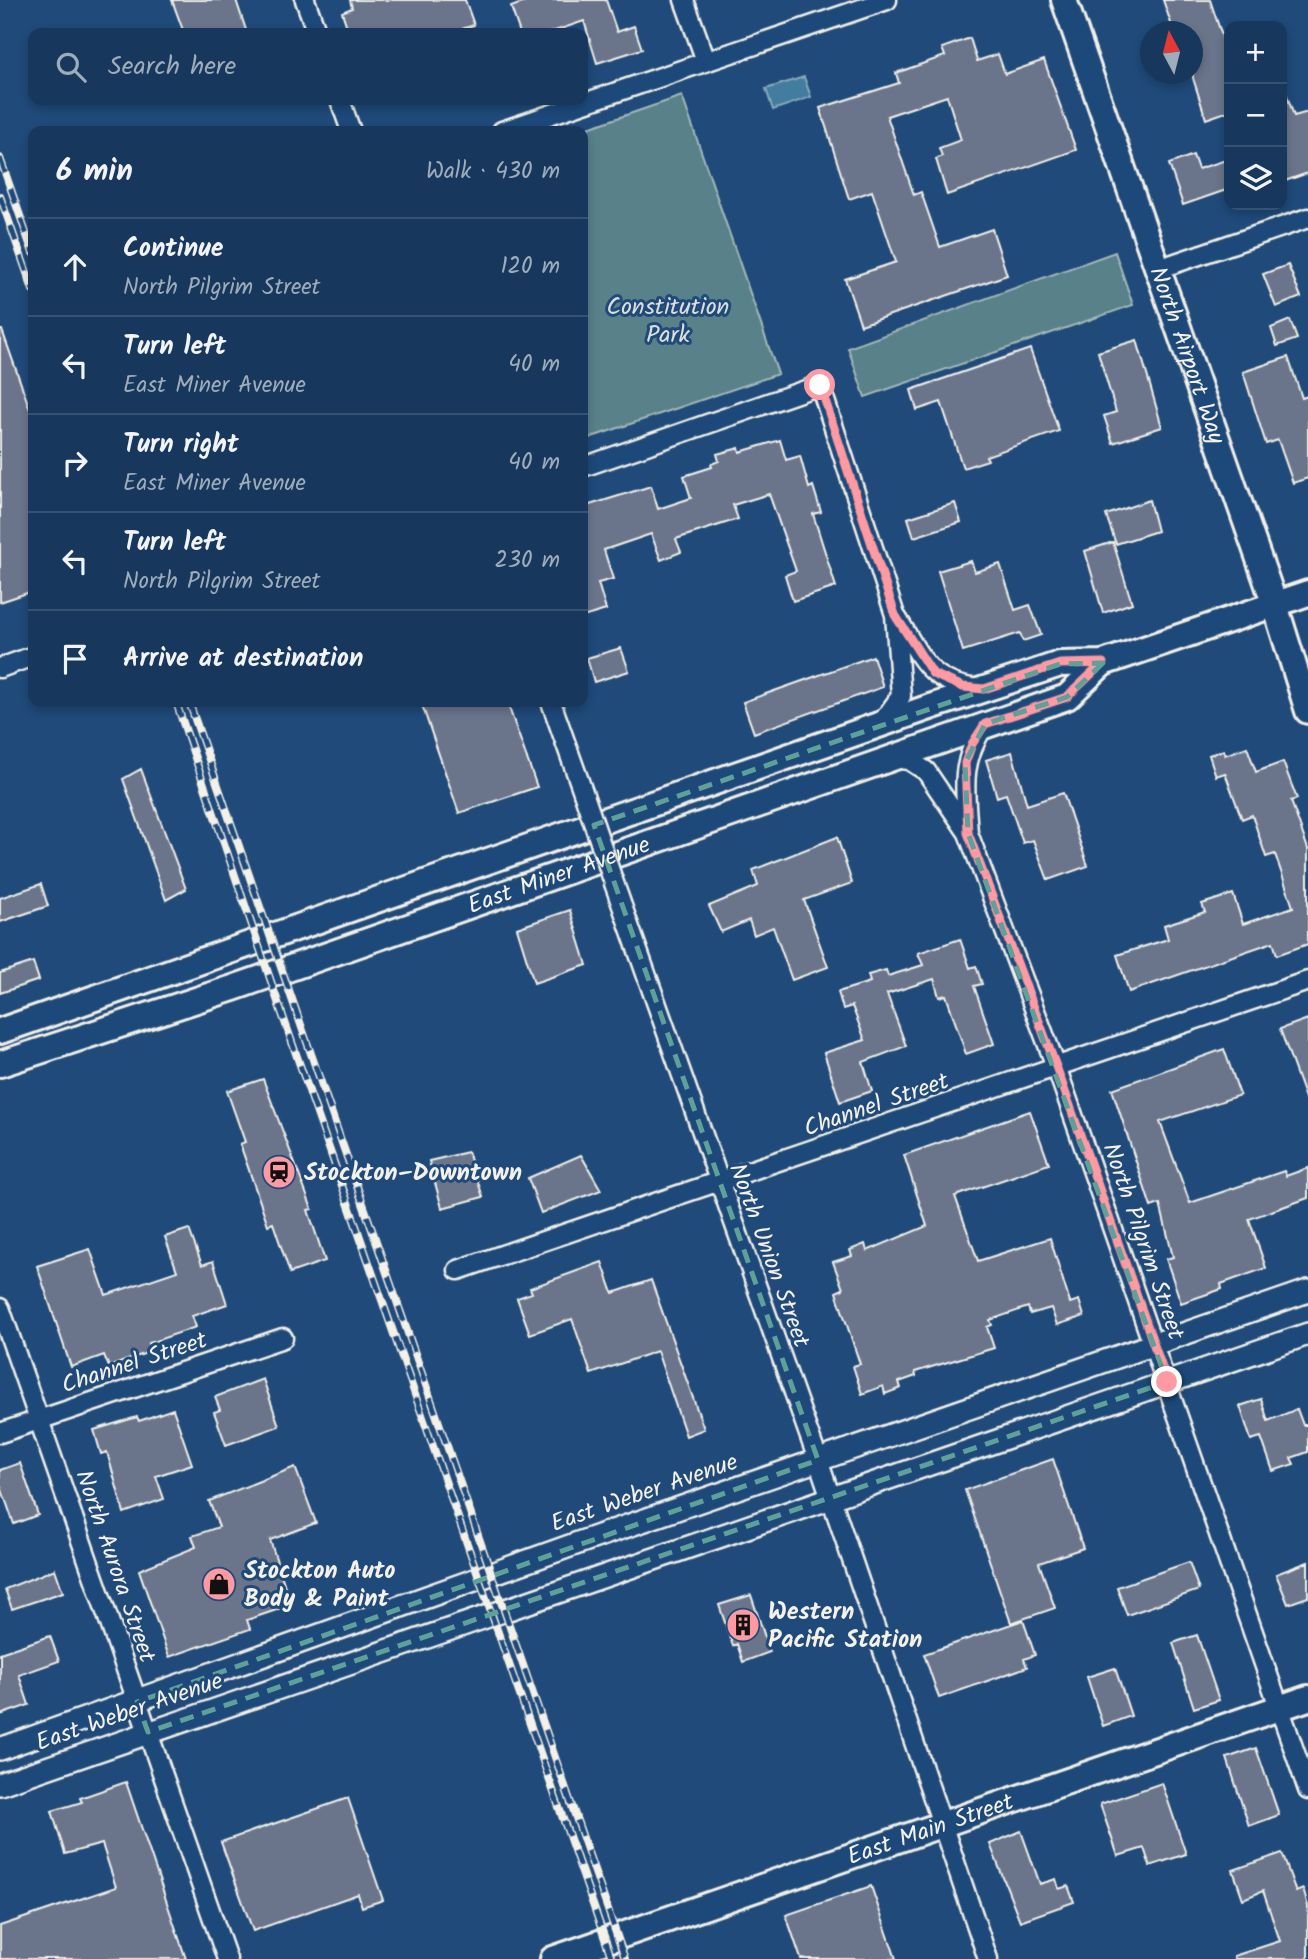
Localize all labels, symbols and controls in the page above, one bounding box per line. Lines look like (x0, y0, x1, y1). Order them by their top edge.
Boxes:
north arrow (1140, 21, 1203, 84)
map controls (1224, 21, 1287, 210)
button: + (1224, 21, 1287, 84)
search box (28, 28, 588, 105)
text: Search here (108, 46, 236, 88)
icon: search (52, 48, 90, 86)
button: − (1224, 84, 1287, 147)
button: layers (1224, 147, 1287, 210)
text: 6 min (56, 148, 133, 196)
text: Walk · 430 m (426, 154, 560, 190)
text: Continue (123, 228, 224, 270)
icon: ahead (56, 248, 94, 286)
text: 120 m (500, 249, 560, 285)
street label: North Airport Way (1137, 261, 1236, 450)
text: North Pilgrim Street (123, 270, 321, 306)
park label: Constitution Park (607, 288, 729, 355)
text: Turn left (123, 326, 226, 368)
icon: left (56, 346, 94, 384)
text: 40 m (508, 347, 560, 383)
text: East Miner Avenue (123, 368, 306, 404)
route start (804, 369, 835, 400)
text: Turn right (123, 424, 239, 466)
icon: right (56, 444, 94, 482)
text: 40 m (508, 445, 560, 481)
text: East Miner Avenue (123, 466, 306, 502)
text: Turn left (123, 522, 226, 564)
icon: left (56, 542, 94, 580)
text: 230 m (494, 543, 560, 579)
text: North Pilgrim Street (123, 564, 321, 600)
text: Arrive at destination (123, 638, 363, 680)
icon: arrive (56, 640, 94, 678)
street label: East Miner Avenue (463, 826, 656, 926)
street label: Channel Street (799, 1062, 955, 1148)
street label: North Pilgrim Street (1091, 1138, 1195, 1346)
station icon: Stockton–Downtown (260, 1153, 298, 1191)
place label: Stockton–Downtown (304, 1154, 522, 1193)
street label: North Union Street (717, 1158, 820, 1354)
street label: Channel Street (57, 1321, 213, 1405)
route end (1151, 1366, 1182, 1397)
street label: East Weber Avenue (546, 1443, 744, 1544)
street label: North Aurora Street (63, 1465, 166, 1669)
place label: Stockton Auto Body & Paint (244, 1552, 395, 1619)
shop icon: Stockton Auto Body & Paint (200, 1565, 238, 1603)
place label: Western Pacific Station (768, 1593, 922, 1660)
building icon: Western Pacific Station (724, 1606, 762, 1644)
street label: East Weber Avenue (31, 1662, 229, 1763)
street label: East Main Street (842, 1783, 1020, 1877)

